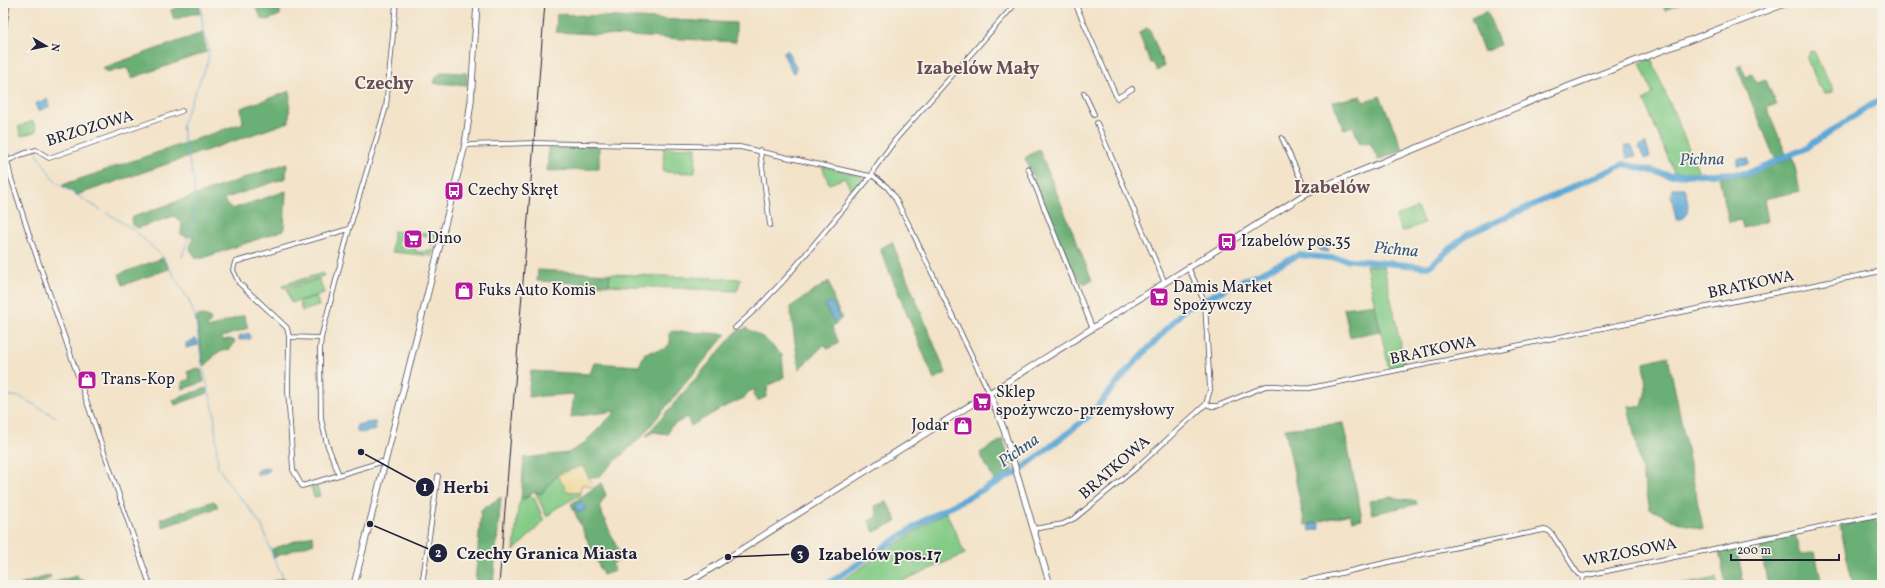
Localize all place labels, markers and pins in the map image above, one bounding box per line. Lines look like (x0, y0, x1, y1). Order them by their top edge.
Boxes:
bus stop icon: Czechy Skręt (443, 180, 465, 202)
place label: Czechy Skręt (468, 180, 559, 202)
supermarket icon: Dino (402, 228, 424, 250)
place label: Dino (427, 228, 462, 250)
bus stop icon: Izabelów pos.35 (1216, 231, 1238, 253)
place label: Izabelów pos.35 (1241, 231, 1351, 253)
place label: Damis Market Spożywczy (1173, 277, 1273, 317)
shop icon: Fuks Auto Komis (453, 280, 475, 302)
place label: Fuks Auto Komis (478, 280, 596, 302)
supermarket icon: Damis Market Spożywczy (1148, 286, 1170, 308)
shop icon: Trans-Kop (76, 369, 98, 391)
place label: Trans-Kop (101, 369, 175, 391)
place label: Sklep spożywczo-przemysłowy (996, 382, 1175, 422)
supermarket icon: Sklep spożywczo-przemysłowy (971, 391, 993, 413)
place label: Jodar (912, 415, 949, 437)
shop icon: Jodar (952, 415, 974, 437)
callout: Herbi (415, 473, 497, 502)
callout: Czechy Granica Miasta (428, 538, 646, 567)
callout: Izabelów pos.17 (790, 540, 950, 569)

